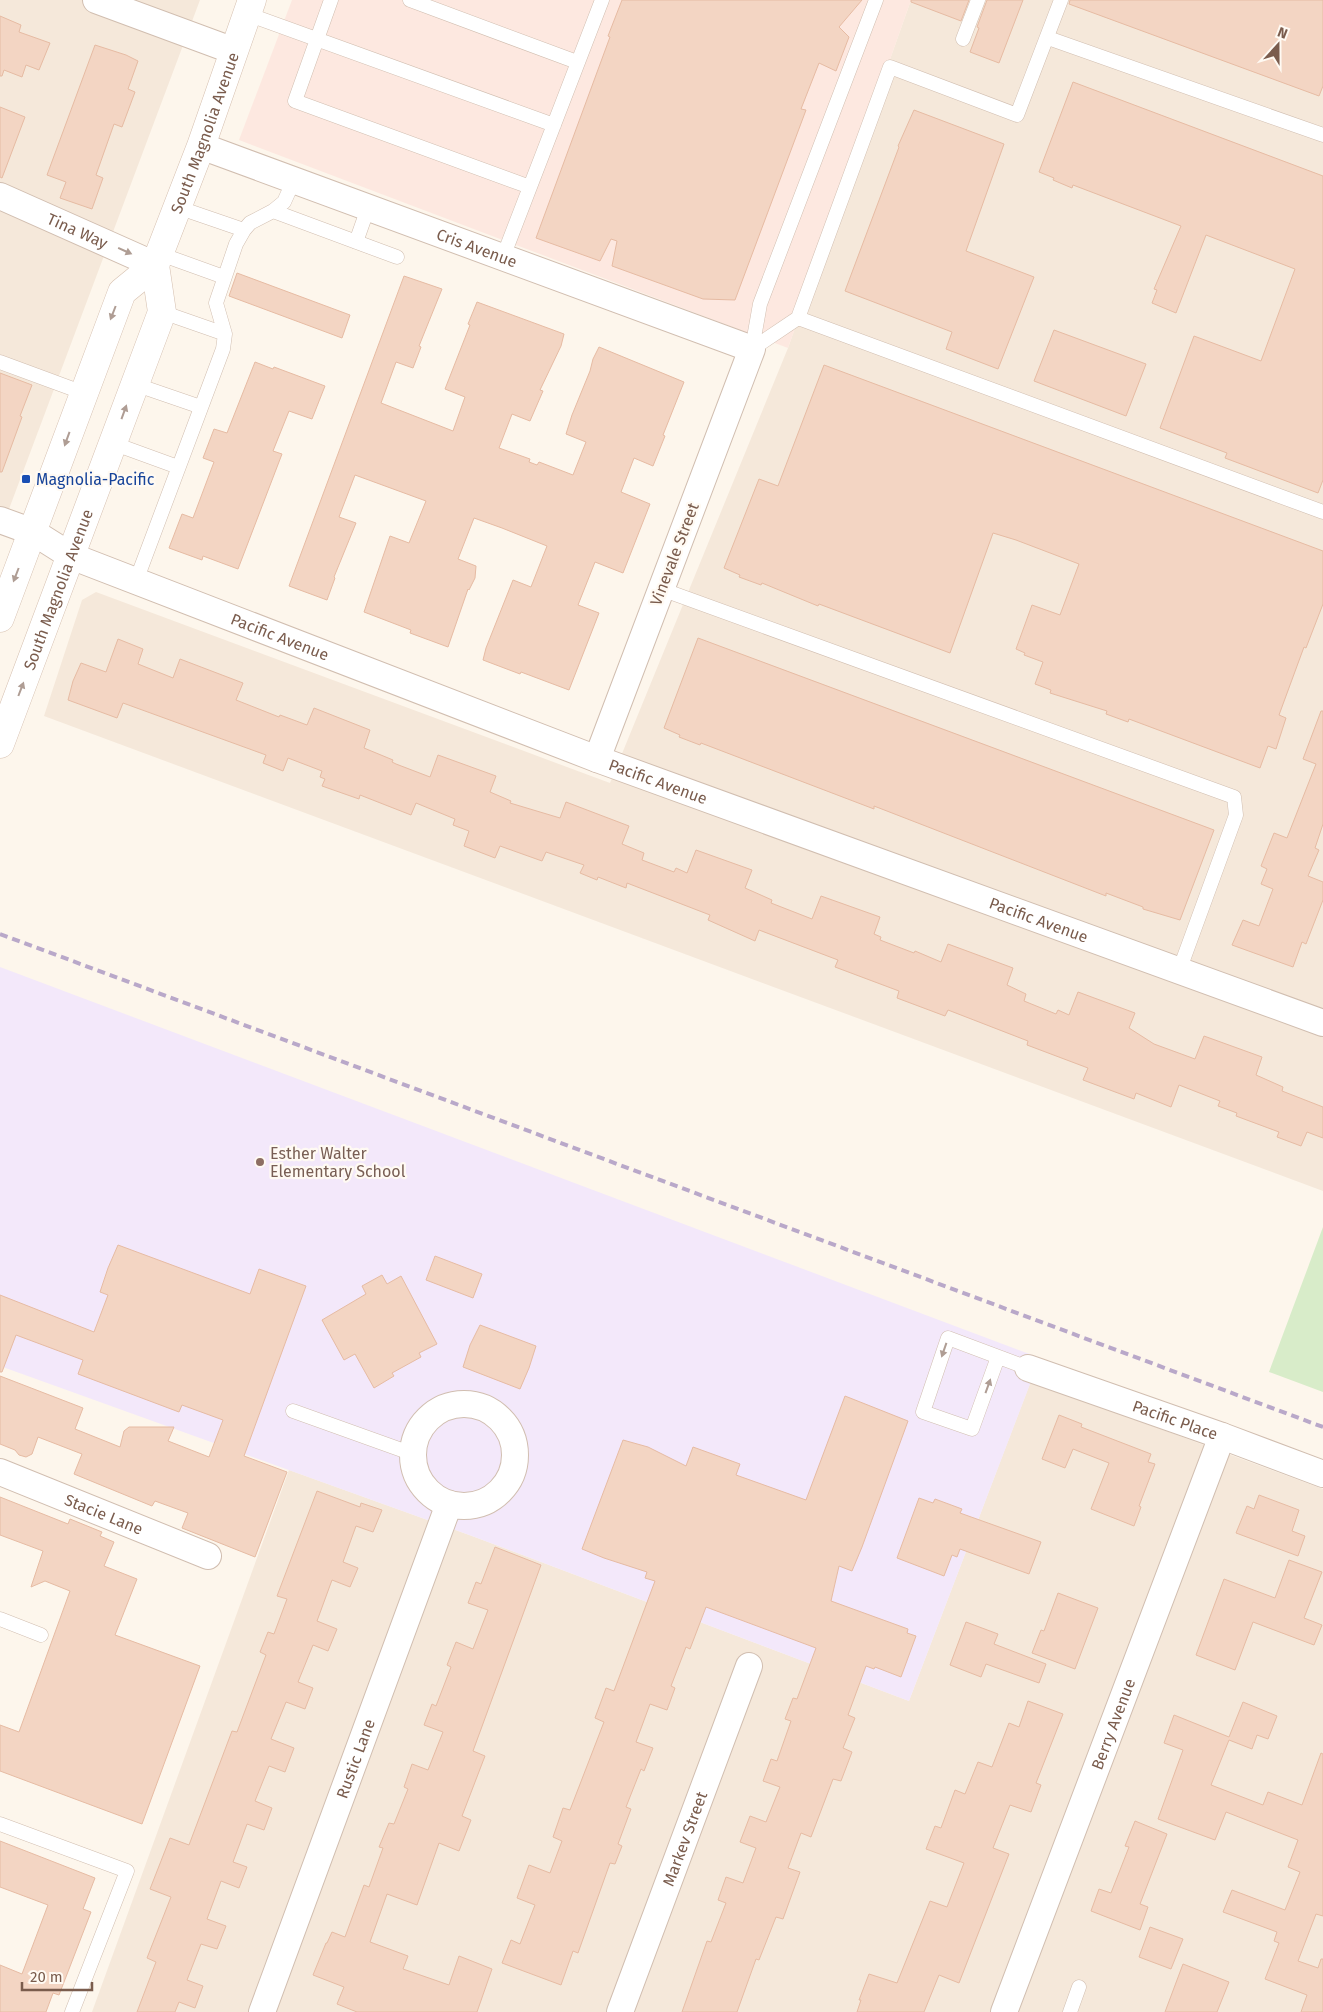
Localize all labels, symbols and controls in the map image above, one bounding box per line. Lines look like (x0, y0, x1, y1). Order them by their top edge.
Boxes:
north arrow (1253, 20, 1303, 70)
text: N (1275, 24, 1290, 43)
street label: South Magnolia Avenue (167, 50, 243, 216)
street label: Tina Way (44, 209, 111, 253)
street label: Cris Avenue (434, 225, 520, 272)
one-way arrow (118, 248, 132, 256)
one-way arrow (109, 306, 117, 321)
one-way arrow (120, 404, 128, 419)
one-way arrow (63, 432, 71, 447)
place label: Magnolia-Pacific (36, 470, 155, 489)
marker: Magnolia-Pacific (20, 473, 32, 485)
street label: Vinevale Street (646, 500, 703, 608)
street label: South Magnolia Avenue (20, 507, 97, 673)
one-way arrow (12, 568, 20, 583)
street label: Pacific Avenue (228, 610, 331, 665)
one-way arrow (17, 681, 25, 696)
street label: Pacific Avenue (606, 755, 710, 808)
street label: Pacific Avenue (987, 894, 1091, 947)
place label: Esther Walter Elementary School (270, 1144, 406, 1181)
marker: Esther Walter Elementary School (254, 1156, 266, 1168)
one-way arrow (939, 1343, 947, 1358)
one-way arrow (984, 1378, 992, 1393)
street label: Pacific Place (1130, 1396, 1220, 1444)
street label: Stacie Lane (62, 1490, 146, 1539)
street label: Berry Avenue (1088, 1676, 1139, 1772)
street label: Rustic Lane (332, 1716, 379, 1801)
street label: Markev Street (659, 1789, 711, 1889)
scale bar (22, 1960, 92, 1992)
text: 20 m (30, 1968, 63, 1986)

